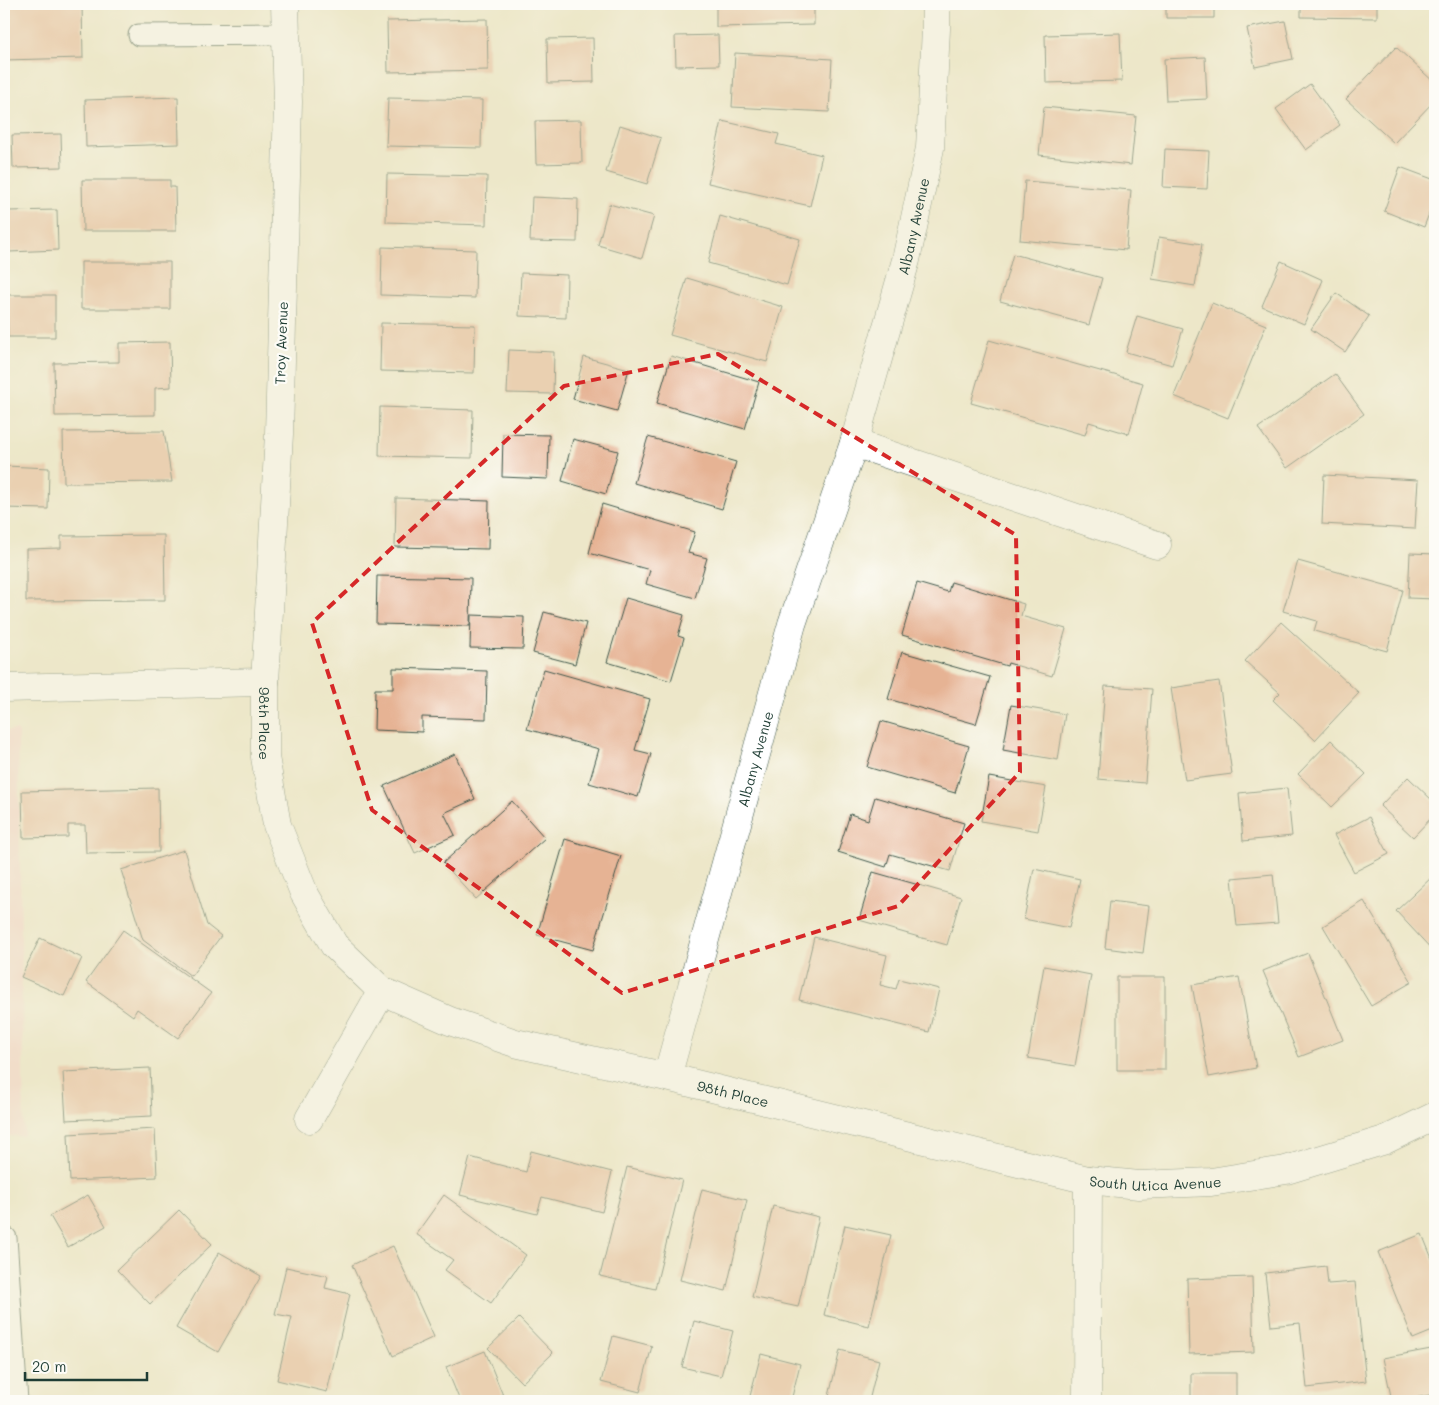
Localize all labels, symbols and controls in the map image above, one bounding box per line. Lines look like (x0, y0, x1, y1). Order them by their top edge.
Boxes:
street label: Albany Avenue (893, 176, 933, 277)
street label: Troy Avenue (270, 301, 292, 385)
street label: 98th Place (256, 687, 275, 760)
street label: Albany Avenue (732, 709, 777, 809)
street label: 98th Place (695, 1075, 771, 1111)
street label: South Utica Avenue (1089, 1171, 1223, 1195)
scale bar (25, 1350, 148, 1382)
text: 20 m (32, 1356, 66, 1376)

